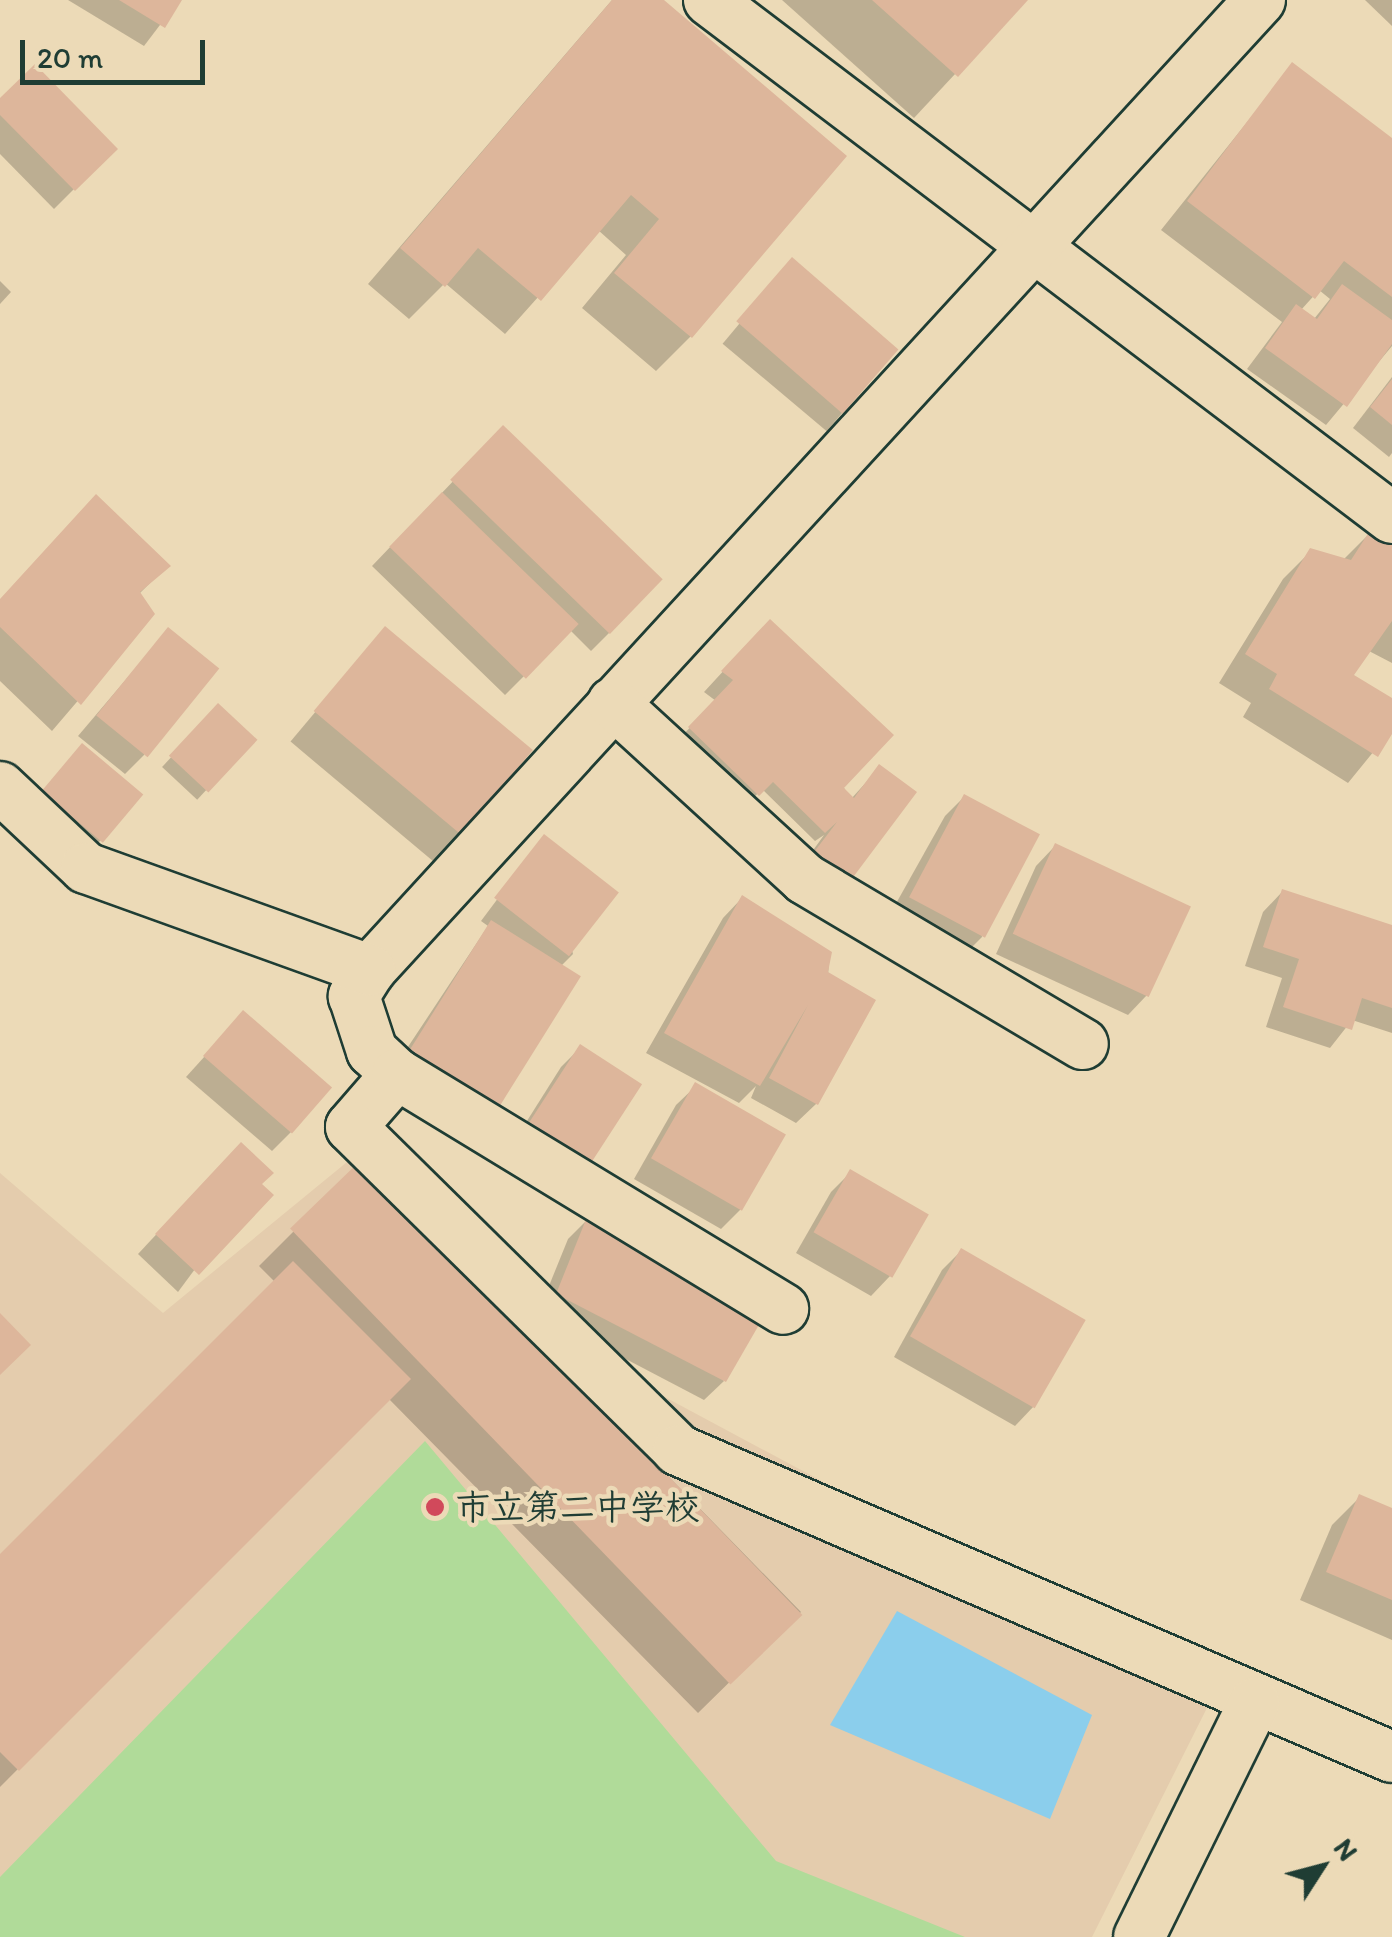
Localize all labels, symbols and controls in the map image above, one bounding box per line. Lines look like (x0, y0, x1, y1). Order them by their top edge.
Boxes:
scale bar (25, 20, 210, 82)
text: 20 m (37, 39, 103, 76)
place label: 市立第二中学校 (455, 1486, 700, 1528)
marker: 市立第二中学校 (424, 1496, 446, 1518)
north arrow (1272, 1817, 1372, 1917)
text: N (1327, 1832, 1366, 1867)

